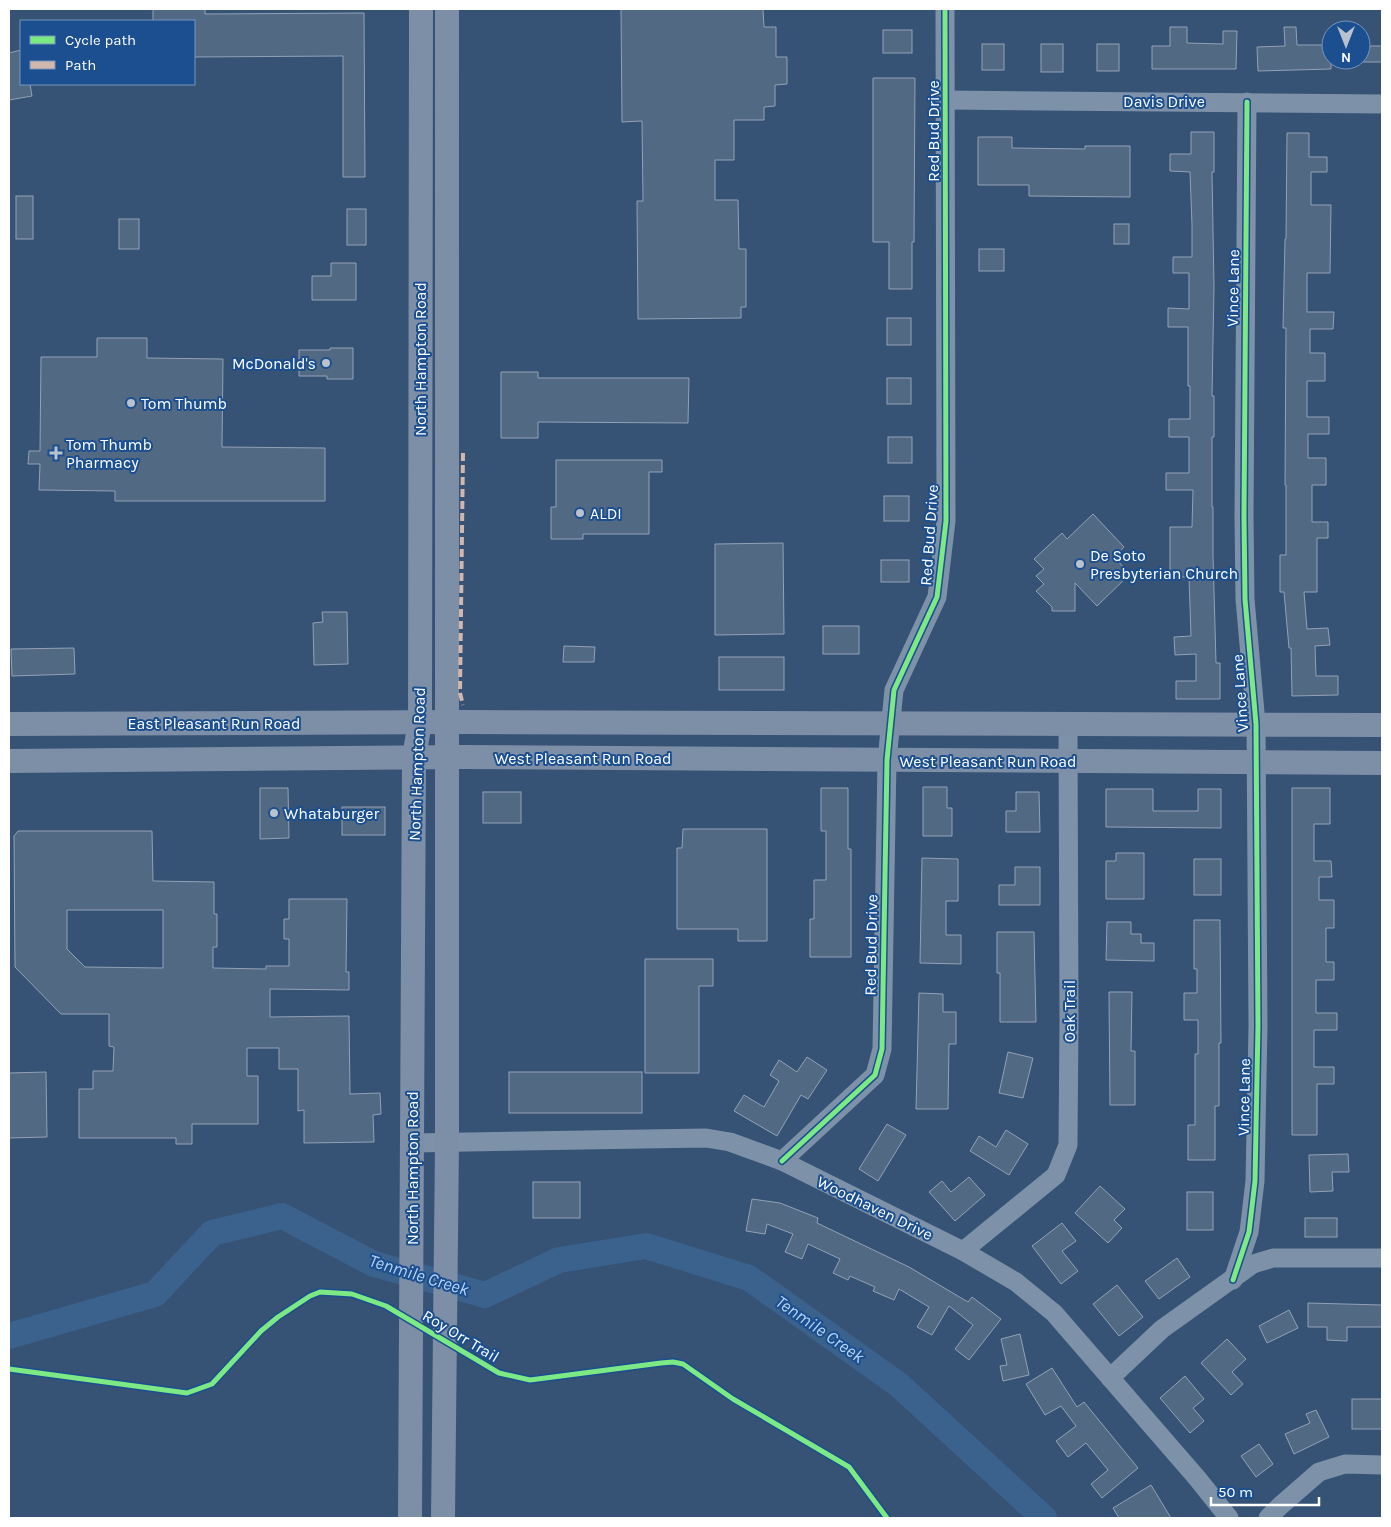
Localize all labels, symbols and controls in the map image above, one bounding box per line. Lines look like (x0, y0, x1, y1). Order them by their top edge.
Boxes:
legend (20, 20, 195, 85)
north arrow (1321, 20, 1371, 70)
text: Cycle path (65, 31, 136, 49)
text: N (1341, 49, 1351, 66)
text: Path (65, 56, 96, 74)
street label: Red Bud Drive (924, 80, 943, 182)
street label: Davis Drive (1123, 92, 1205, 111)
street label: Vince Lane (1223, 249, 1243, 327)
street label: North Hampton Road (411, 282, 430, 436)
place label: McDonald's (232, 354, 316, 373)
marker: McDonald's (320, 357, 332, 369)
place label: Tom Thumb (141, 394, 227, 413)
marker: Tom Thumb (125, 397, 137, 409)
place label: Tom Thumb Pharmacy (66, 435, 152, 472)
marker: Tom Thumb Pharmacy (50, 447, 62, 459)
street label: Red Bud Drive (916, 484, 942, 586)
place label: ALDI (590, 504, 622, 523)
marker: ALDI (574, 507, 586, 519)
place label: De Soto Presbyterian Church (1090, 546, 1238, 583)
marker: De Soto Presbyterian Church (1074, 558, 1086, 570)
street label: Vince Lane (1228, 654, 1252, 732)
street label: North Hampton Road (405, 687, 429, 841)
street label: East Pleasant Run Road (128, 714, 300, 733)
street label: West Pleasant Run Road (494, 749, 672, 768)
street label: West Pleasant Run Road (899, 752, 1077, 771)
place label: Whataburger (284, 804, 380, 823)
marker: Whataburger (268, 807, 280, 819)
street label: Red Bud Drive (861, 894, 881, 996)
street label: Oak Trail (1060, 980, 1079, 1042)
street label: Vince Lane (1234, 1058, 1254, 1136)
street label: North Hampton Road (403, 1091, 422, 1245)
street label: Woodhaven Drive (814, 1172, 936, 1244)
water label: Tenmile Creek (366, 1249, 473, 1301)
water label: Tenmile Creek (771, 1290, 869, 1368)
street label: Roy Orr Trail (419, 1306, 503, 1366)
scale bar (1211, 1474, 1318, 1506)
text: 50 m (1218, 1483, 1253, 1501)

